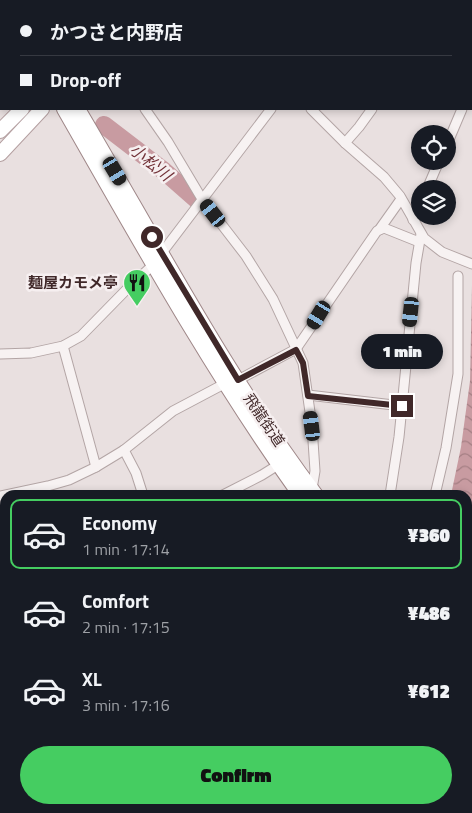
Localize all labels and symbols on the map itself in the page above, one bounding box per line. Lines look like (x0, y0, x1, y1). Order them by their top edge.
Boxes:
water label: 小松川 (125, 138, 179, 188)
car (100, 154, 129, 188)
car (197, 197, 228, 229)
route start (141, 226, 163, 248)
restaurant icon: 麺屋カモメ亭 (122, 268, 152, 307)
place label: 麺屋カモメ亭 (28, 271, 118, 294)
car (401, 296, 420, 328)
car (304, 298, 333, 332)
callout: 1 min (361, 334, 443, 368)
street label: 飛龍街道 (238, 388, 291, 451)
route end (391, 395, 413, 417)
car (302, 410, 321, 442)

